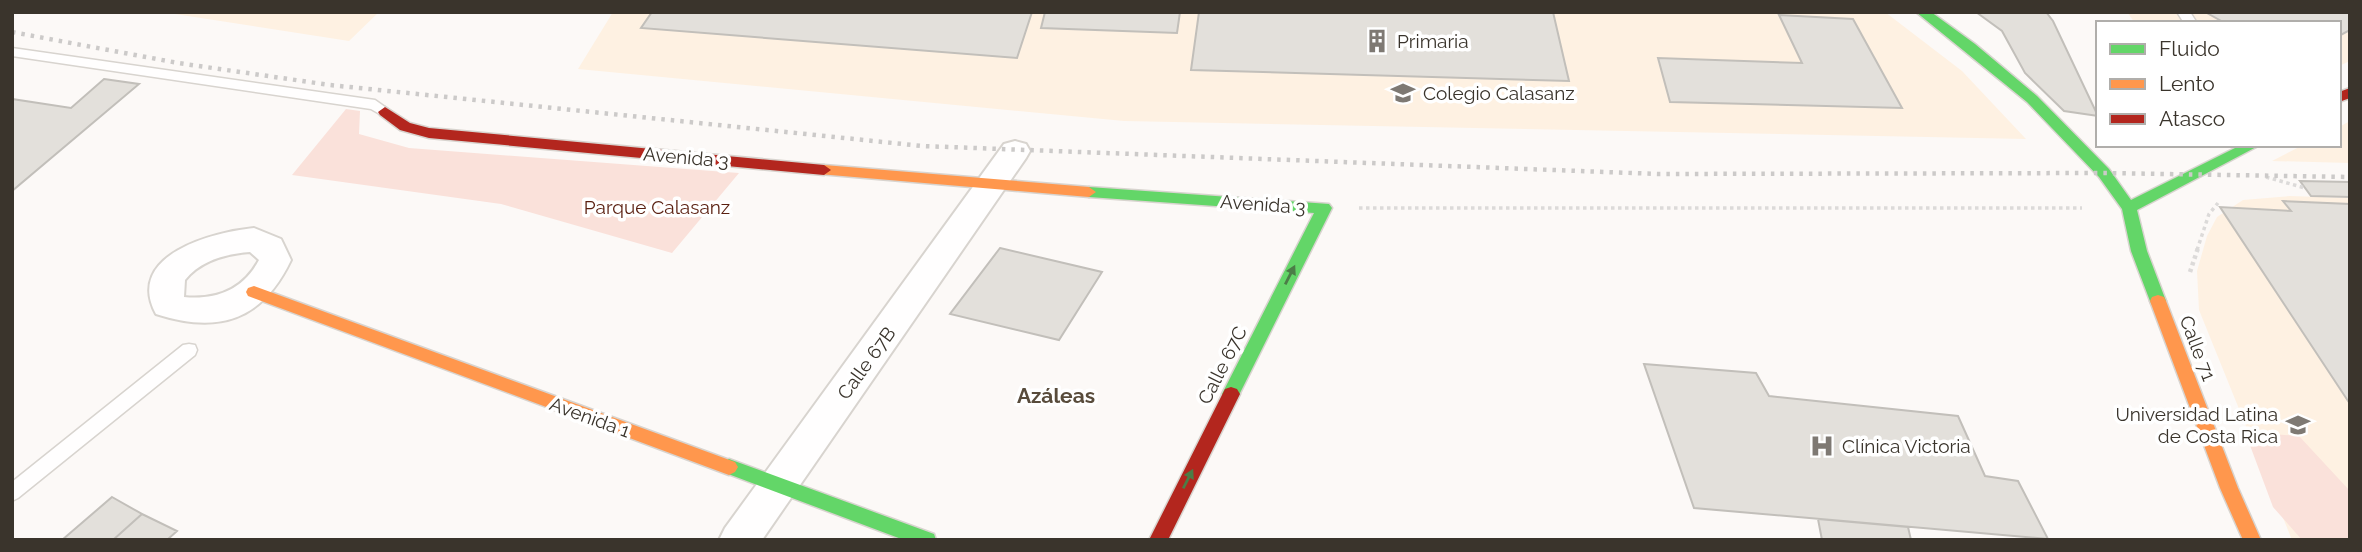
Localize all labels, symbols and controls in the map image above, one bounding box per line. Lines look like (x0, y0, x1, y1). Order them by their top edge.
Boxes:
legend (2096, 21, 2341, 147)
building icon: Primaria (1363, 27, 1391, 55)
place label: Primaria (1397, 30, 1469, 52)
text: Fluido (2159, 36, 2220, 61)
text: Lento (2159, 71, 2215, 96)
school or university icon: Colegio Calasanz (1389, 79, 1417, 107)
place label: Colegio Calasanz (1423, 82, 1575, 104)
text: Atasco (2159, 106, 2225, 131)
street label: Avenida 3 (642, 142, 730, 172)
street label: Avenida 3 (1220, 190, 1306, 218)
park label: Parque Calasanz (584, 196, 730, 218)
one-way arrow (1285, 265, 1296, 285)
street label: Calle 71 (2176, 312, 2220, 384)
street label: Calle 67C (1193, 322, 1251, 408)
street label: Calle 67B (832, 323, 900, 403)
district label: Azáleas (1017, 383, 1095, 408)
street label: Avenida 1 (547, 392, 633, 442)
place label: Universidad Latina de Costa Rica (2115, 403, 2278, 447)
school or university icon: Universidad Latina de Costa Rica (2284, 411, 2312, 439)
hospital icon: Clínica Victoria (1808, 432, 1836, 460)
place label: Clínica Victoria (1842, 435, 1971, 457)
one-way arrow (1183, 469, 1194, 489)

